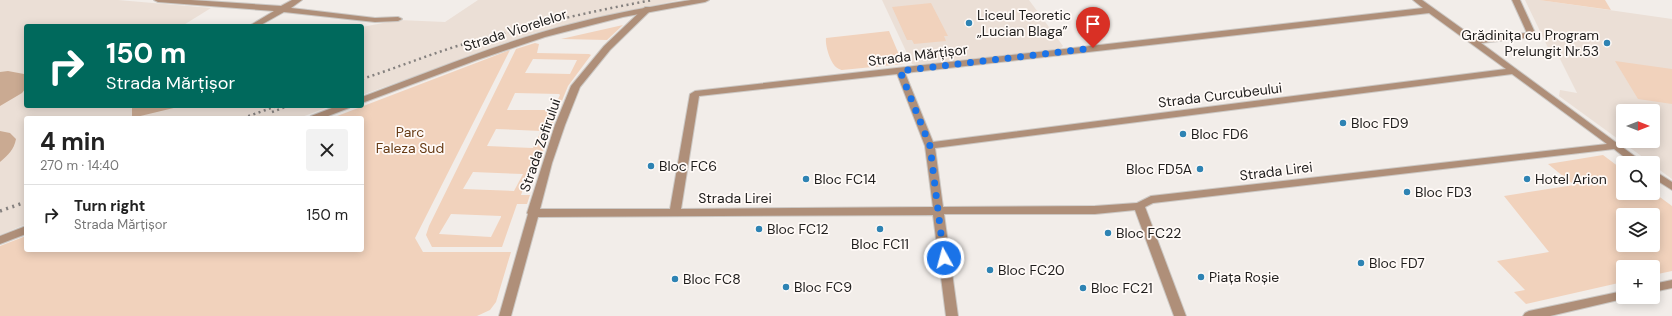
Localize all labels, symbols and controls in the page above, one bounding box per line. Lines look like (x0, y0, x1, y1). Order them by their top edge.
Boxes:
street label: Strada Viorelelor (461, 5, 569, 55)
place label: Liceul Teoretic „Lucian Blaga” (977, 6, 1071, 40)
pin (1076, 7.0, 1110, 48)
icon: arrive (1082, 13, 1104, 35)
marker: Liceul Teoretic „Lucian Blaga” (964, 18, 974, 28)
place label: Grădinița cu Program Prelungit Nr.53 (1461, 26, 1599, 60)
text: 150 m (106, 35, 186, 72)
marker: Grădinița cu Program Prelungit Nr.53 (1602, 38, 1612, 48)
icon: right (40, 40, 92, 92)
street label: Strada Mărțișor (867, 40, 969, 70)
text: Strada Mărțișor (106, 71, 235, 95)
street label: Strada Curcubeului (1157, 78, 1283, 112)
street label: Strada Zefirului (516, 96, 564, 194)
north arrow (1616, 104, 1660, 148)
map controls (1616, 104, 1660, 304)
place label: Bloc FD9 (1351, 114, 1409, 132)
marker: Bloc FD9 (1338, 118, 1348, 128)
park label: Parc Faleza Sud (376, 123, 444, 157)
place label: Bloc FD6 (1191, 125, 1249, 143)
text: 4 min (40, 126, 105, 157)
button: close (306, 129, 348, 171)
marker: Bloc FD6 (1178, 129, 1188, 139)
button: search (1616, 156, 1660, 200)
text: 270 m · 14:40 (40, 157, 119, 174)
place label: Bloc FC6 (659, 157, 717, 175)
street label: Strada Lirei (1238, 158, 1314, 184)
place label: Bloc FD5A (1126, 160, 1192, 178)
marker: Bloc FC6 (646, 161, 656, 171)
marker: Bloc FD5A (1195, 164, 1205, 174)
place label: Bloc FC14 (814, 170, 876, 188)
place label: Hotel Arion (1535, 170, 1607, 188)
marker: Bloc FC14 (801, 174, 811, 184)
marker: Hotel Arion (1522, 174, 1532, 184)
place label: Bloc FD3 (1415, 183, 1472, 201)
marker: Bloc FD3 (1402, 187, 1412, 197)
street label: Strada Lirei (698, 189, 772, 207)
text: Turn right (74, 196, 145, 216)
icon: right (40, 204, 62, 226)
text: 150 m (307, 205, 348, 225)
button: layers (1616, 208, 1660, 252)
text: Strada Mărțișor (74, 216, 167, 233)
place label: Bloc FC12 (767, 220, 829, 238)
marker: Bloc FC12 (754, 224, 764, 234)
marker: Bloc FC11 (875, 224, 885, 234)
place label: Bloc FC22 (1116, 224, 1181, 242)
marker: Bloc FC22 (1103, 228, 1113, 238)
place label: Bloc FC11 (851, 235, 909, 253)
position arrow (923, 237, 965, 279)
place label: Bloc FD7 (1369, 254, 1425, 272)
marker: Bloc FD7 (1356, 258, 1366, 268)
button: + (1616, 260, 1660, 304)
place label: Bloc FC20 (998, 261, 1065, 279)
marker: Bloc FC20 (985, 265, 995, 275)
place label: Piața Roșie (1209, 268, 1279, 286)
place label: Bloc FC8 (683, 270, 741, 288)
marker: Piața Roșie (1196, 272, 1206, 282)
marker: Bloc FC8 (670, 274, 680, 284)
place label: Bloc FC9 (794, 278, 852, 296)
place label: Bloc FC21 (1091, 279, 1153, 297)
marker: Bloc FC9 (781, 282, 791, 292)
marker: Bloc FC21 (1078, 283, 1088, 293)

